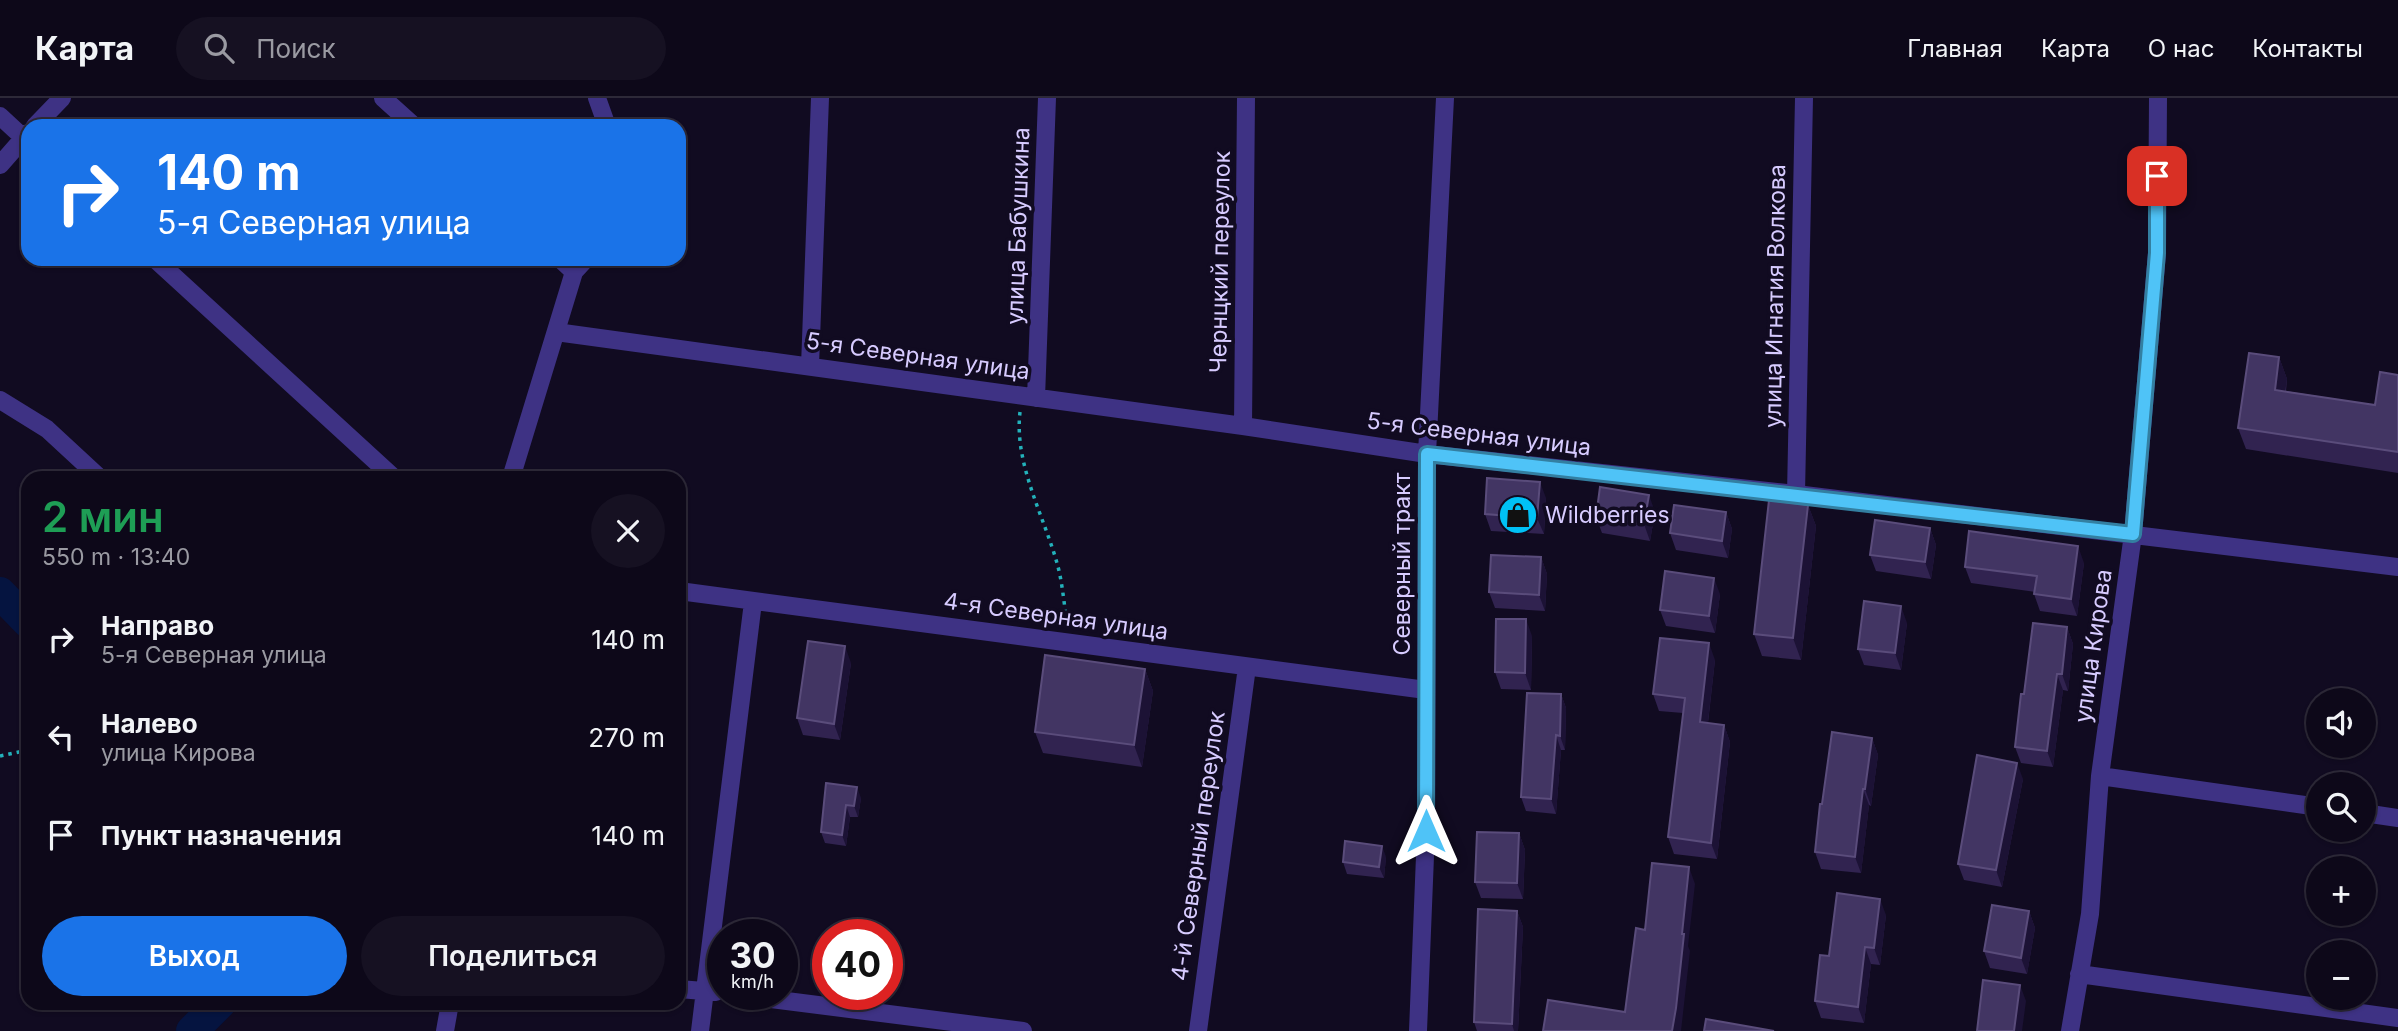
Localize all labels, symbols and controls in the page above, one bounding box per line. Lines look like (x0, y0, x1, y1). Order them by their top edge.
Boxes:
search box (176, 17, 666, 80)
text: Карта (35, 28, 134, 68)
icon: search (200, 29, 238, 67)
text: Поиск (256, 33, 335, 64)
text: Главная (1907, 34, 2003, 63)
text: Карта (2041, 34, 2110, 63)
text: О нас (2148, 34, 2214, 63)
text: Контакты (2252, 34, 2363, 63)
street label: улица Бабушкина (1001, 127, 1035, 325)
text: 140 m (157, 143, 301, 202)
pin (2127, 146, 2187, 206)
icon: right (42, 147, 133, 238)
street label: Чернцкий переулок (1204, 150, 1236, 373)
icon: arrive (2138, 157, 2176, 195)
street label: улица Игнатия Волкова (1759, 164, 1791, 428)
text: 5-я Северная улица (157, 203, 471, 242)
street label: 5-я Северная улица (804, 326, 1032, 386)
street label: 5-я Северная улица (1365, 406, 1593, 462)
street label: Северный тракт (1388, 472, 1416, 655)
text: 2 мин (42, 491, 164, 542)
button: close (591, 494, 665, 568)
shop icon: Wildberries (1497, 494, 1539, 536)
place label: Wildberries (1545, 501, 1670, 529)
text: 550 m · 13:40 (42, 543, 190, 571)
street label: улица Кирова (2068, 567, 2118, 725)
street label: 4-я Северная улица (942, 586, 1170, 646)
text: Направо (101, 610, 214, 641)
icon: right (42, 620, 80, 658)
text: 140 m (591, 624, 665, 655)
text: 5-я Северная улица (101, 641, 327, 669)
map controls (2306, 688, 2376, 1010)
button: sound (2306, 688, 2376, 758)
text: Налево (101, 708, 198, 739)
street label: 4-й Северный переулок (1165, 709, 1231, 983)
icon: left (42, 718, 80, 756)
text: 270 m (588, 722, 665, 753)
text: улица Кирова (101, 739, 256, 767)
button: search (2306, 772, 2376, 842)
position arrow (1389, 794, 1463, 868)
icon: arrive (42, 816, 80, 854)
text: Пункт назначения (101, 820, 342, 851)
text: 140 m (591, 820, 665, 851)
button: + (2306, 856, 2376, 926)
button: Выход (42, 916, 347, 996)
button: Поделиться (361, 916, 665, 996)
speed limit sign: 40 (812, 919, 903, 1010)
text: 30 (729, 934, 776, 976)
button: − (2306, 940, 2376, 1010)
text: km/h (731, 971, 774, 992)

